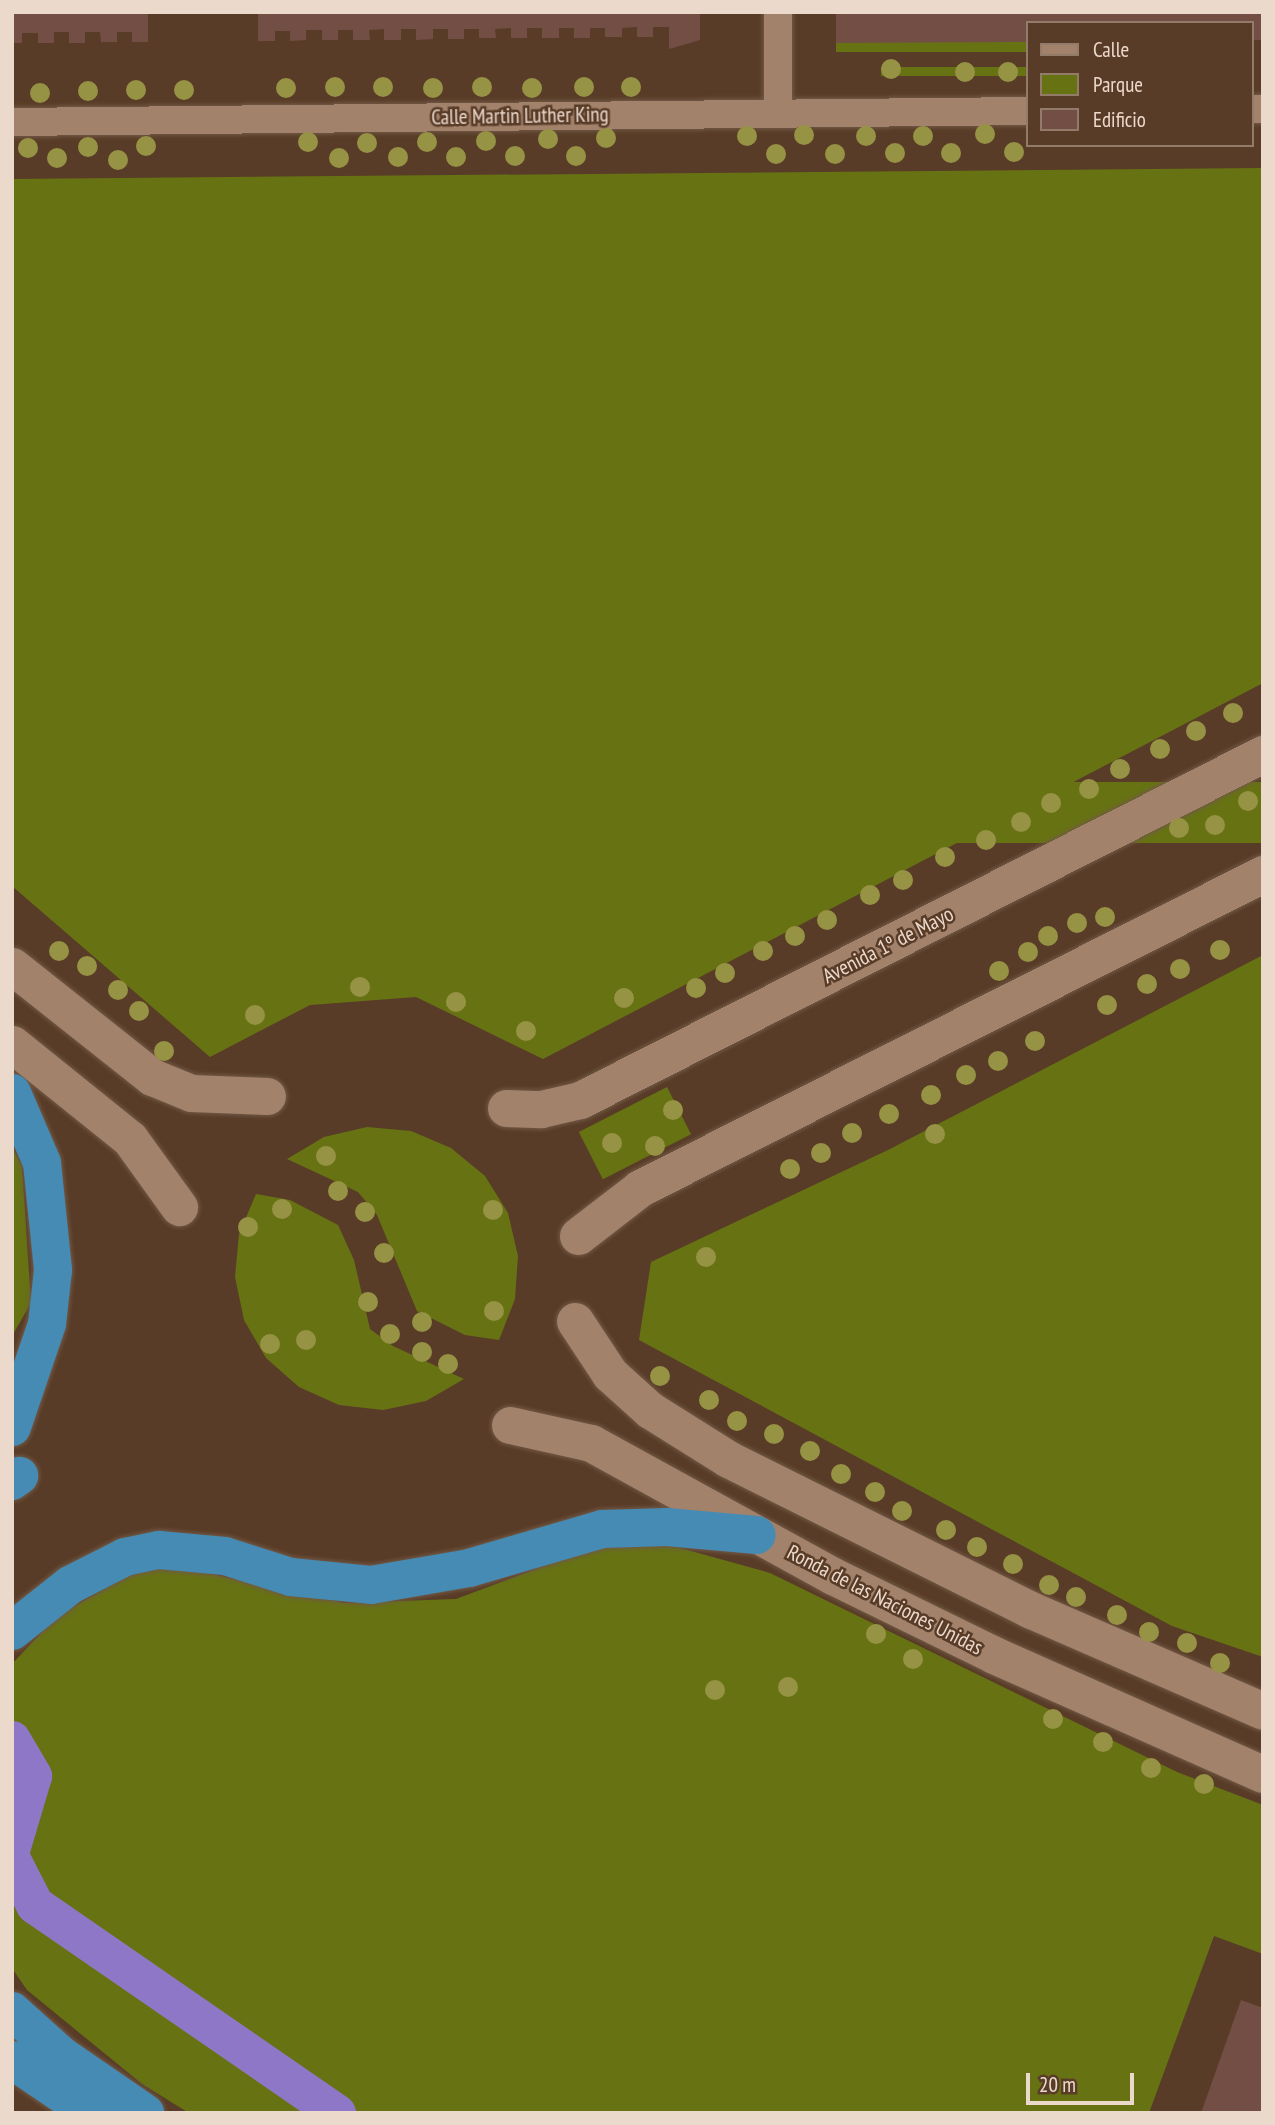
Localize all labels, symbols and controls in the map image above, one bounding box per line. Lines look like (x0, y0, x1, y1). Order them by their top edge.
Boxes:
legend (1026, 21, 1254, 147)
text: Calle (1093, 36, 1129, 63)
text: Parque (1093, 71, 1143, 98)
street label: Calle Martin Luther King (431, 102, 609, 130)
text: Edificio (1093, 106, 1146, 133)
street label: Avenida 1º de Mayo (818, 901, 958, 989)
street label: Ronda de las Naciones Unidas (783, 1540, 987, 1660)
scale bar (1030, 2058, 1138, 2102)
text: 20 m (1039, 2071, 1076, 2098)

